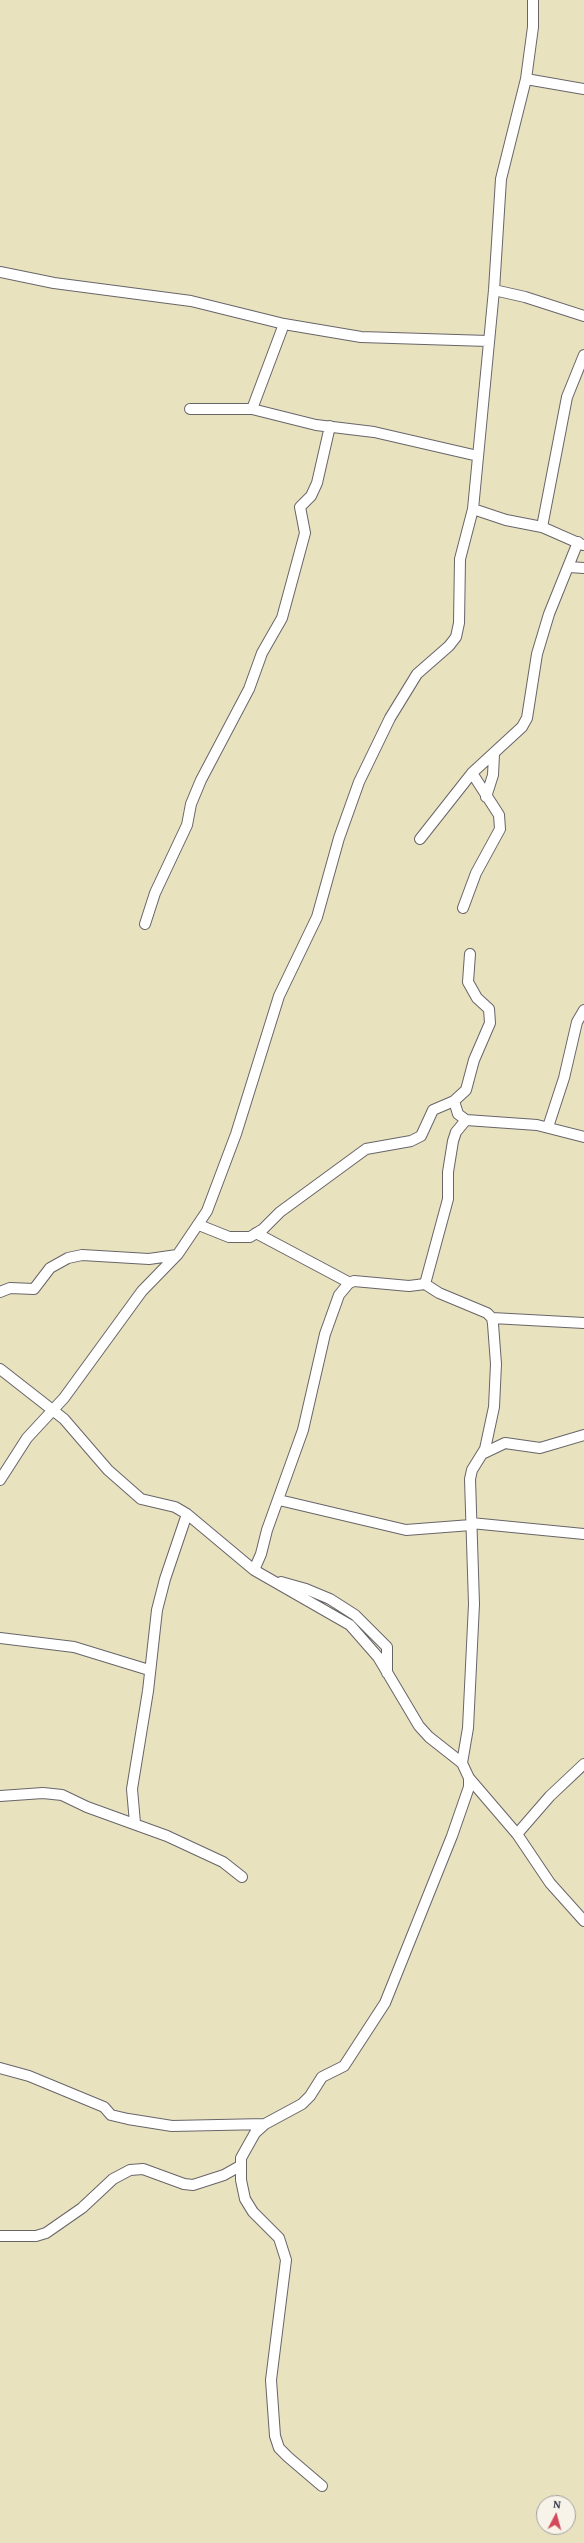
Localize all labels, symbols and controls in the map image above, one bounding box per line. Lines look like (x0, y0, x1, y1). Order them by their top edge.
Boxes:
north arrow (536, 2495, 576, 2535)
text: N (553, 2496, 562, 2512)

